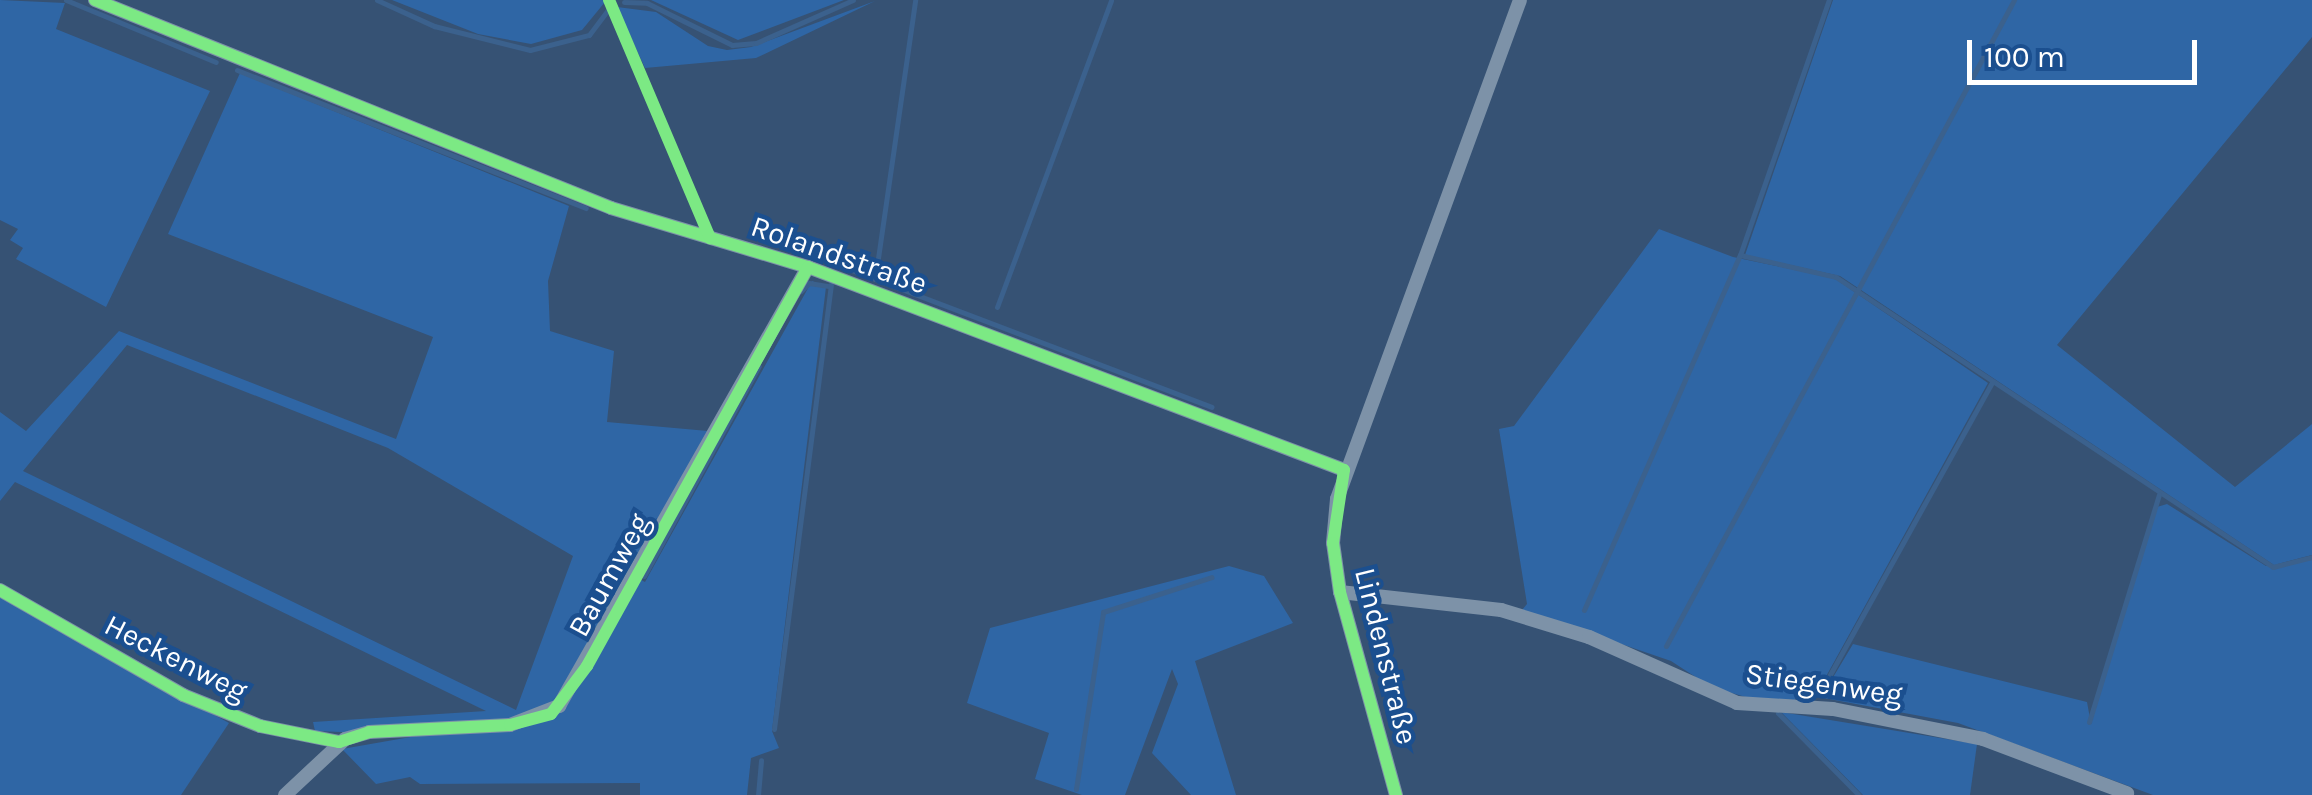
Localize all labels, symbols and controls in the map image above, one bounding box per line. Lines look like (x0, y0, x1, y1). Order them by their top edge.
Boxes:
scale bar (1972, 20, 2202, 82)
text: 100 m (1984, 39, 2065, 75)
street label: Rolandstraße (746, 208, 932, 302)
street label: Baumweg (560, 507, 658, 643)
street label: Lindenstraße (1347, 564, 1425, 748)
street label: Heckenweg (99, 607, 253, 709)
street label: Stiegenweg (1743, 655, 1905, 713)

